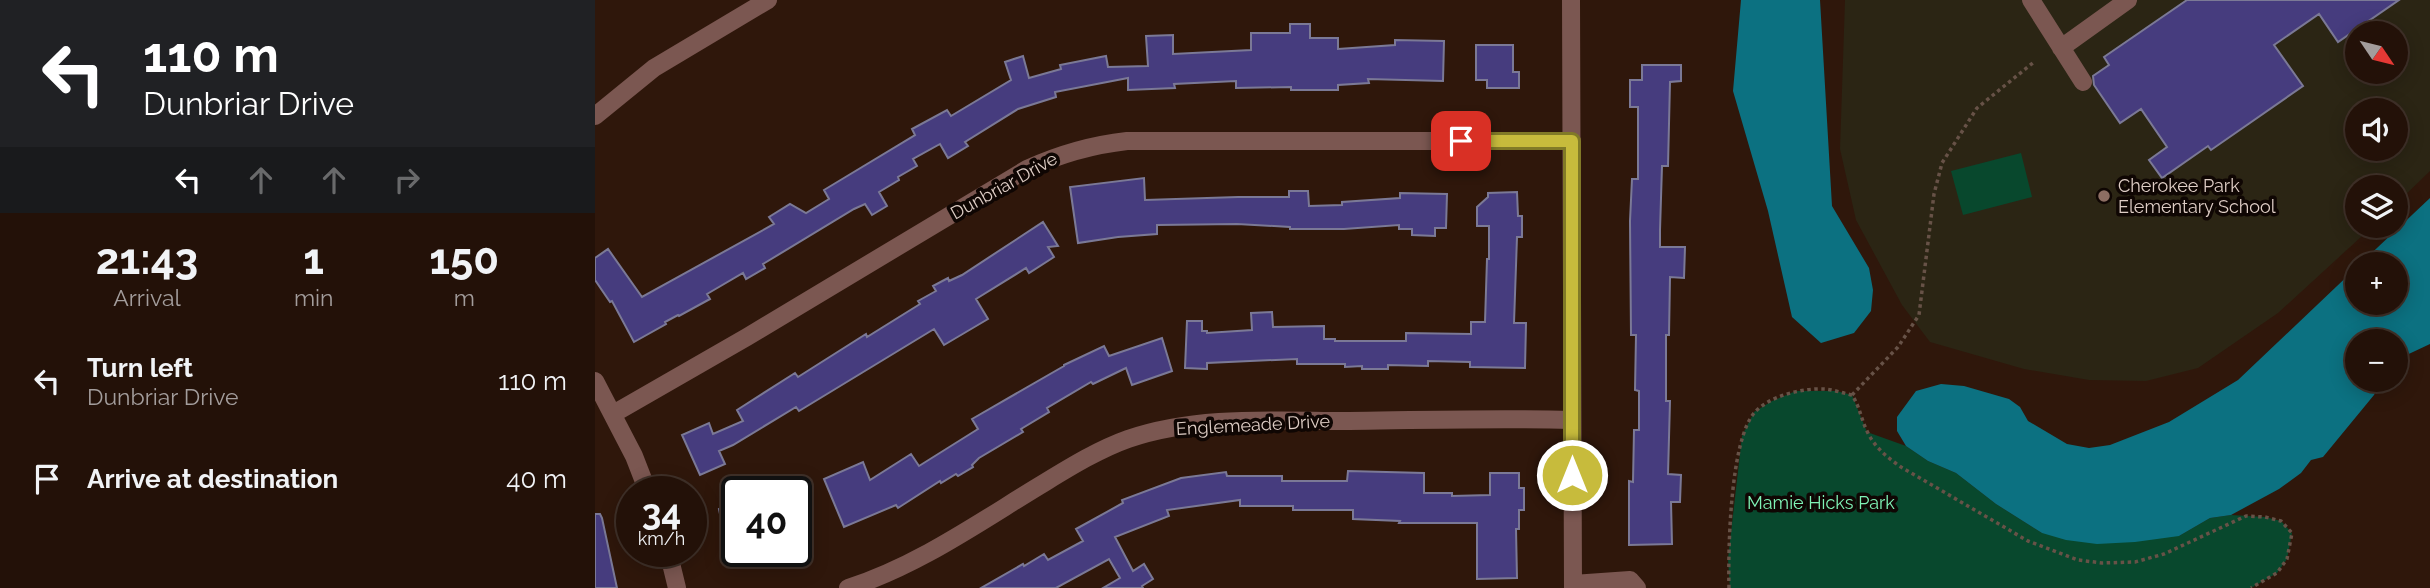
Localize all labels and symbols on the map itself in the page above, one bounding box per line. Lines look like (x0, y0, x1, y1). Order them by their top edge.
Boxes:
north arrow (2345, 21, 2408, 84)
pin (1431, 111, 1491, 171)
street label: Dunbriar Drive (947, 147, 1061, 224)
place label: Cherokee Park Elementary School (2118, 175, 2276, 217)
marker: Cherokee Park Elementary School (2096, 188, 2112, 204)
street label: Englemeade Drive (1175, 410, 1331, 439)
position arrow (1535, 438, 1609, 512)
speed limit sign: 40 (721, 476, 812, 567)
park label: Mamie Hicks Park (1747, 492, 1895, 513)

